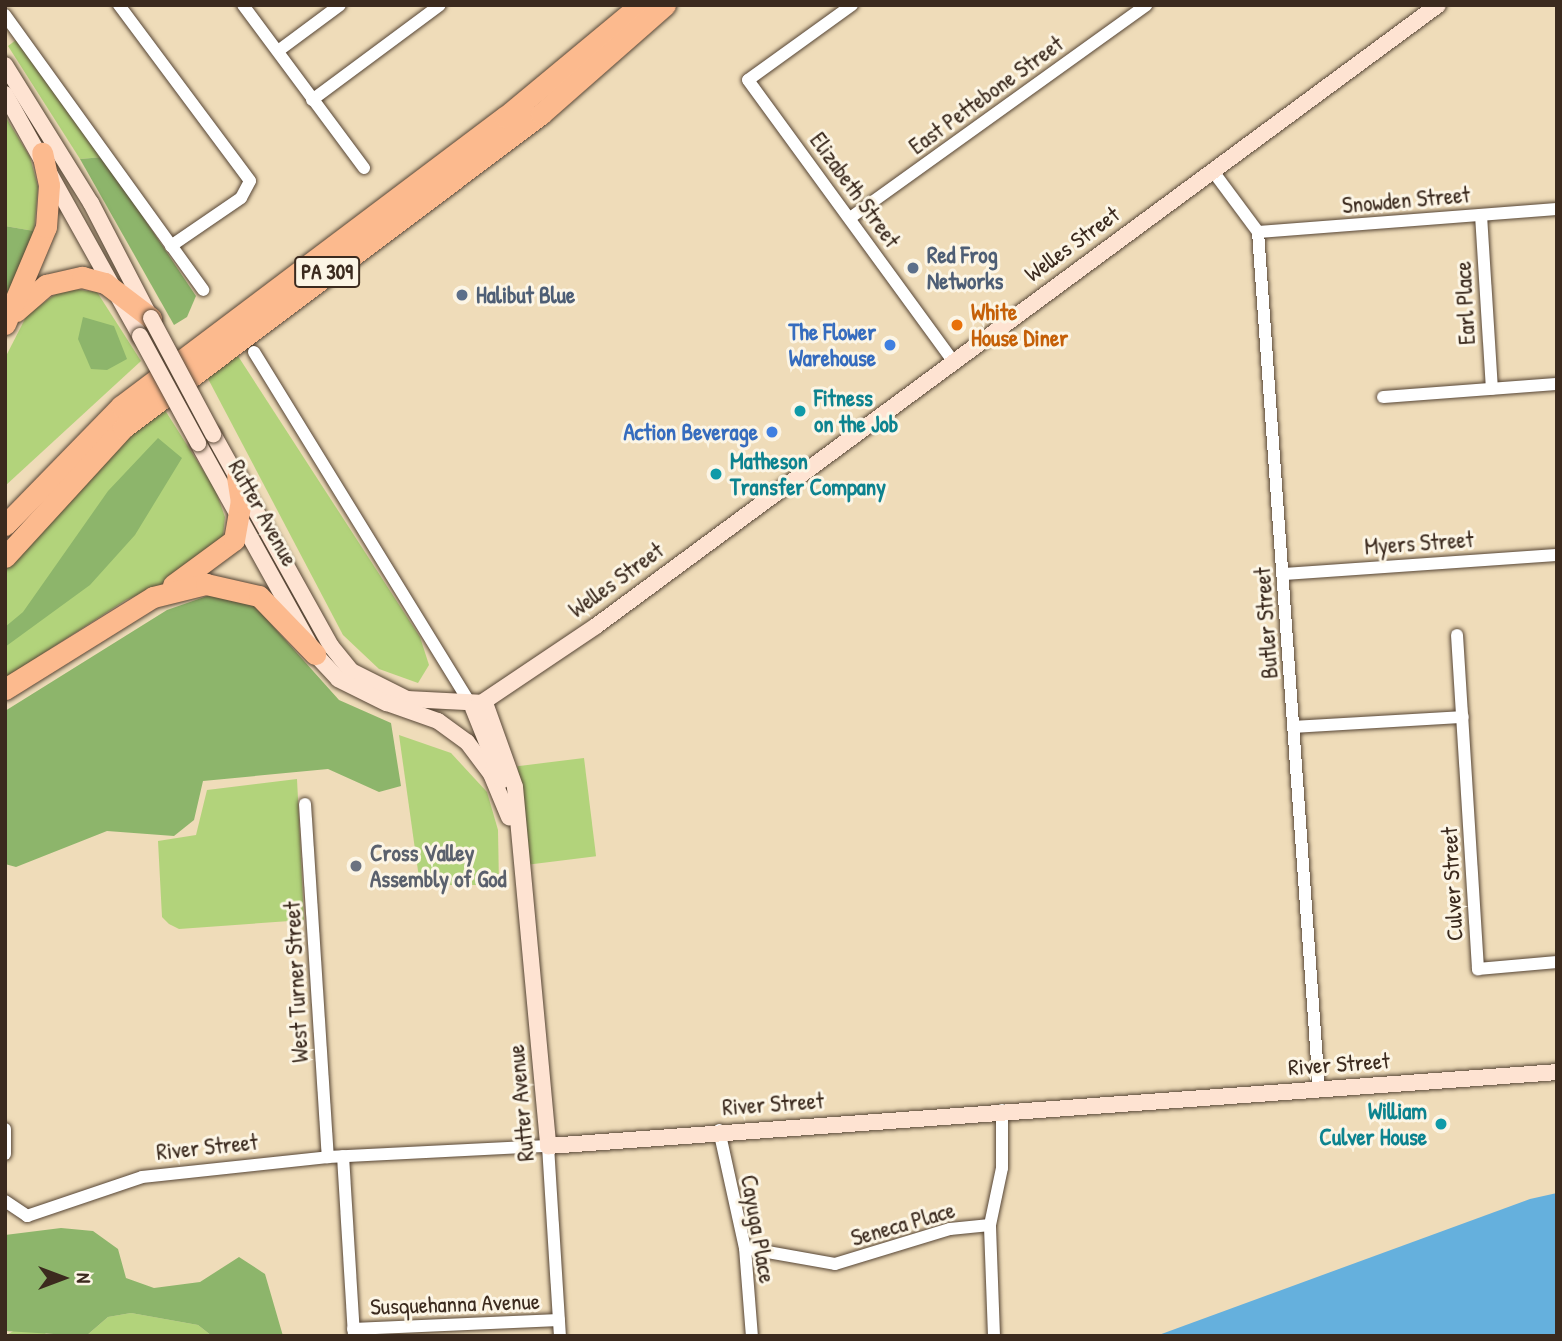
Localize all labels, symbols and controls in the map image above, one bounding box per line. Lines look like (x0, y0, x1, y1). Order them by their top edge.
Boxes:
street label: East Pettebone Street (904, 30, 1068, 160)
street label: Elizabeth Street (804, 127, 906, 253)
street label: Snowden Street (1341, 181, 1471, 219)
street label: Welles Street (1019, 200, 1125, 288)
place label: Red Frog Networks (927, 241, 1003, 295)
road number: PA 309 (294, 254, 360, 290)
marker: Red Frog Networks (905, 260, 921, 276)
street label: Earl Place (1449, 260, 1481, 346)
place label: Halibut Blue (476, 281, 575, 309)
marker: Halibut Blue (454, 287, 470, 303)
place label: White House Diner (971, 298, 1068, 352)
marker: White House Diner (949, 317, 965, 333)
place label: The Flower Warehouse (788, 318, 876, 372)
marker: The Flower Warehouse (882, 337, 898, 353)
place label: Fitness on the Job (814, 384, 898, 438)
marker: Fitness on the Job (792, 403, 808, 419)
place label: Action Beverage (623, 418, 758, 446)
marker: Action Beverage (764, 424, 780, 440)
place label: Matheson Transfer Company (730, 447, 886, 501)
street label: Rutter Avenue (223, 455, 303, 571)
marker: Matheson Transfer Company (708, 466, 724, 482)
street label: Myers Street (1364, 525, 1474, 561)
street label: Welles Street (563, 536, 669, 624)
street label: Butler Street (1248, 566, 1284, 680)
street label: Culver Street (1435, 826, 1469, 942)
place label: Cross Valley Assembly of God (370, 839, 506, 893)
marker: Cross Valley Assembly of God (348, 858, 364, 874)
street label: West Turner Street (278, 901, 314, 1063)
street label: Rutter Avenue (502, 1043, 540, 1163)
street label: River Street (1287, 1047, 1391, 1081)
street label: River Street (721, 1087, 825, 1121)
place label: William Culver House (1319, 1097, 1427, 1151)
marker: William Culver House (1433, 1116, 1449, 1132)
street label: River Street (155, 1128, 259, 1166)
street label: Cayuga Place (735, 1173, 781, 1285)
street label: Seneca Place (848, 1196, 958, 1252)
north arrow (28, 1243, 98, 1313)
text: N (71, 1273, 97, 1283)
street label: Susquehanna Avenue (370, 1287, 540, 1321)

